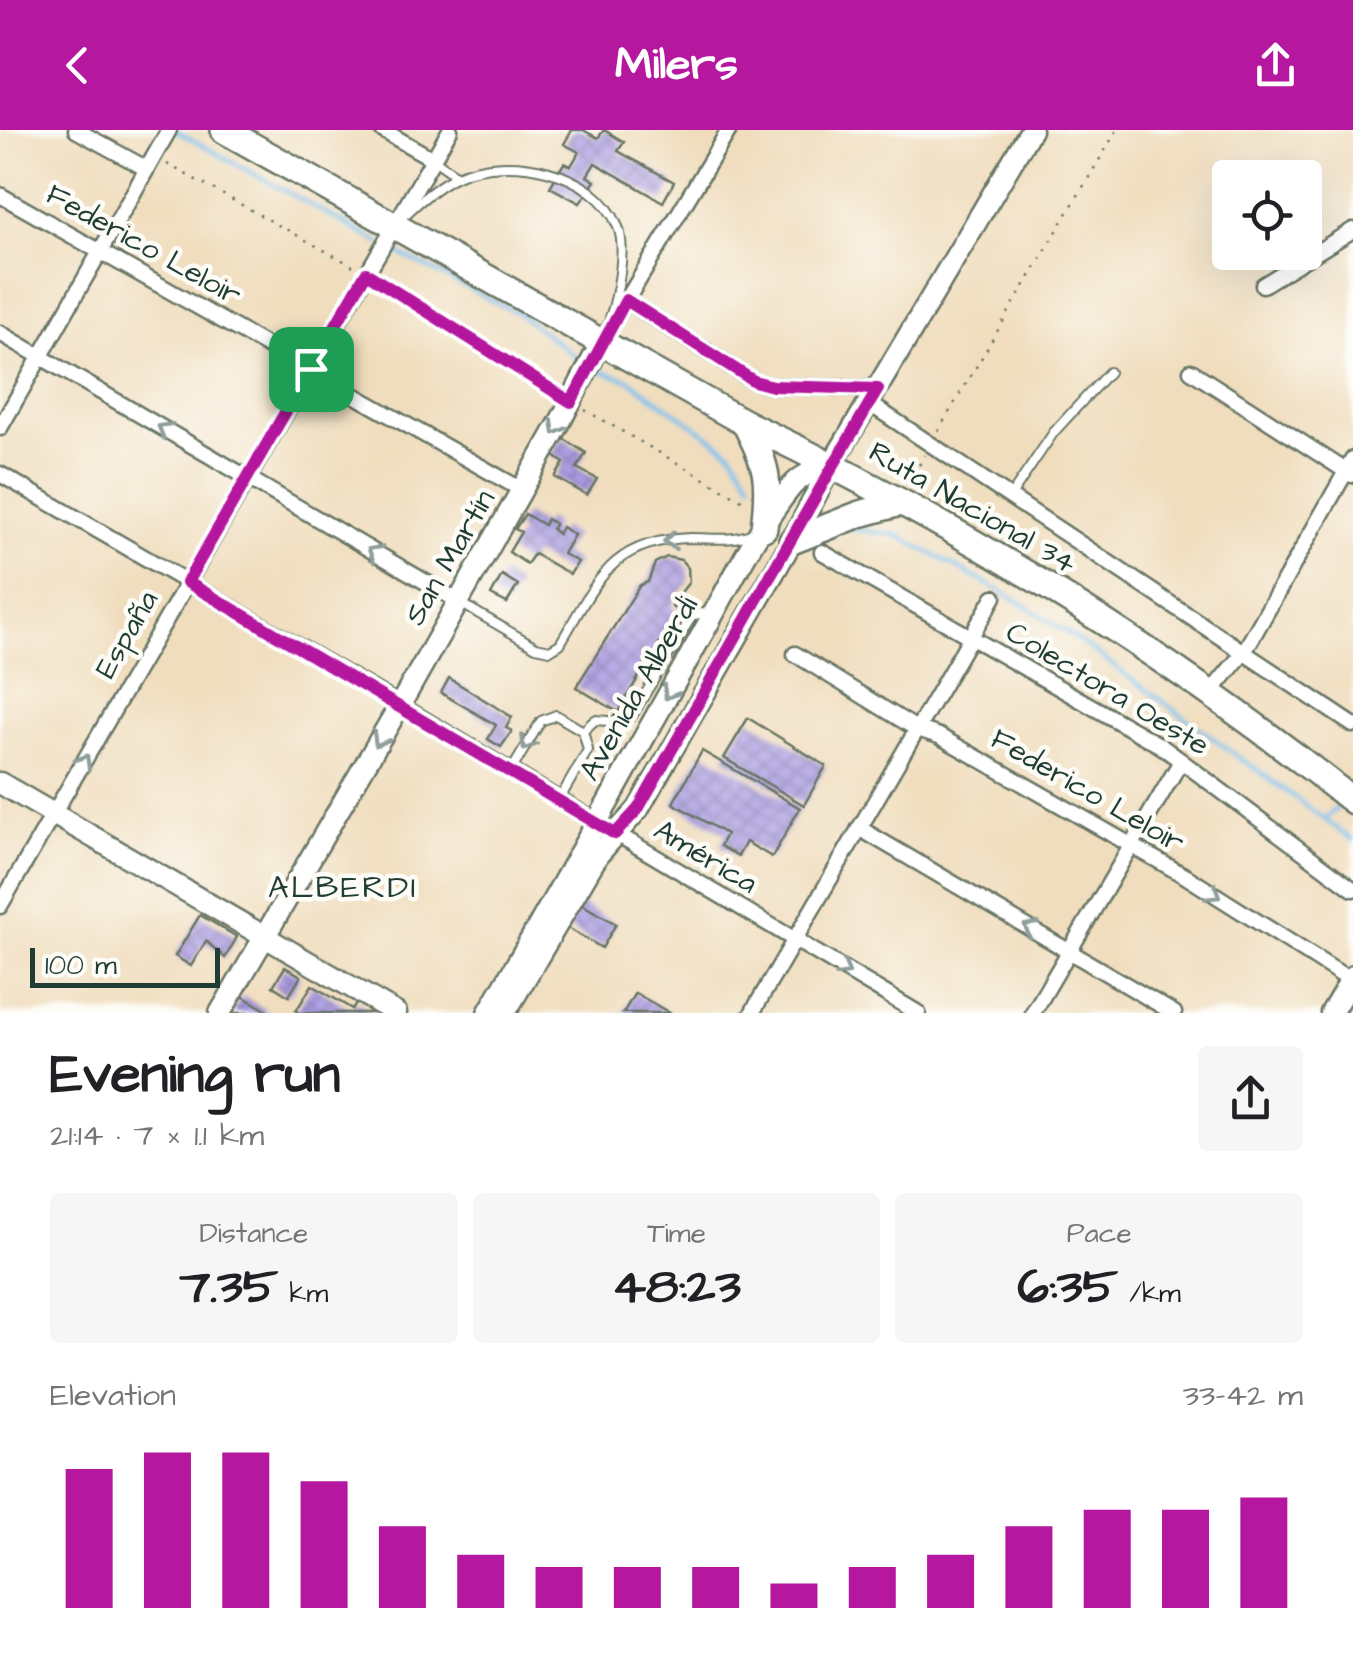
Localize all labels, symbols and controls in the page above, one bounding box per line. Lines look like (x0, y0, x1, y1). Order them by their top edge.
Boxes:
text: Milers (615, 34, 738, 96)
icon: back (50, 38, 105, 93)
icon: share (1248, 38, 1303, 93)
map controls (1212, 160, 1322, 270)
button: locate (1212, 160, 1322, 270)
street label: Federico Leloir (38, 174, 249, 316)
pin (269, 327, 354, 412)
icon: arrive (284, 342, 339, 397)
one-way arrow (550, 417, 569, 435)
one-way arrow (157, 422, 175, 441)
street label: Ruta Nacional 34 (861, 431, 1084, 584)
street label: San Martín (394, 482, 506, 633)
one-way arrow (661, 530, 677, 551)
one-way arrow (367, 545, 385, 564)
street label: España (85, 583, 169, 686)
street label: Avenida Alberdi (569, 588, 709, 789)
street label: Colectora Oeste (998, 611, 1217, 766)
one-way arrow (662, 682, 681, 700)
street label: Federico Leloir (983, 718, 1192, 863)
one-way arrow (372, 730, 391, 748)
one-way arrow (520, 733, 539, 751)
one-way arrow (72, 754, 92, 772)
street label: América (646, 809, 765, 904)
district label: ALBERDI (268, 865, 418, 910)
one-way arrow (1203, 882, 1221, 901)
one-way arrow (1022, 921, 1040, 940)
scale bar (30, 943, 220, 988)
text: 100 m (45, 946, 117, 985)
one-way arrow (833, 958, 851, 977)
text: Evening run (50, 1037, 340, 1113)
button: share (1198, 1046, 1303, 1151)
text: 21:14 · 7 × 1.1 km (50, 1113, 264, 1158)
text: Distance (199, 1214, 308, 1253)
text: Time (647, 1214, 706, 1253)
text: Pace (1067, 1214, 1132, 1253)
text: 7.35 (179, 1253, 278, 1322)
text: 48:23 (612, 1253, 741, 1322)
text: 6:35 (1017, 1253, 1118, 1322)
text: km (278, 1274, 328, 1313)
text: /km (1118, 1274, 1181, 1313)
text: Elevation (50, 1373, 176, 1418)
text: 33–42 m (1183, 1373, 1303, 1418)

